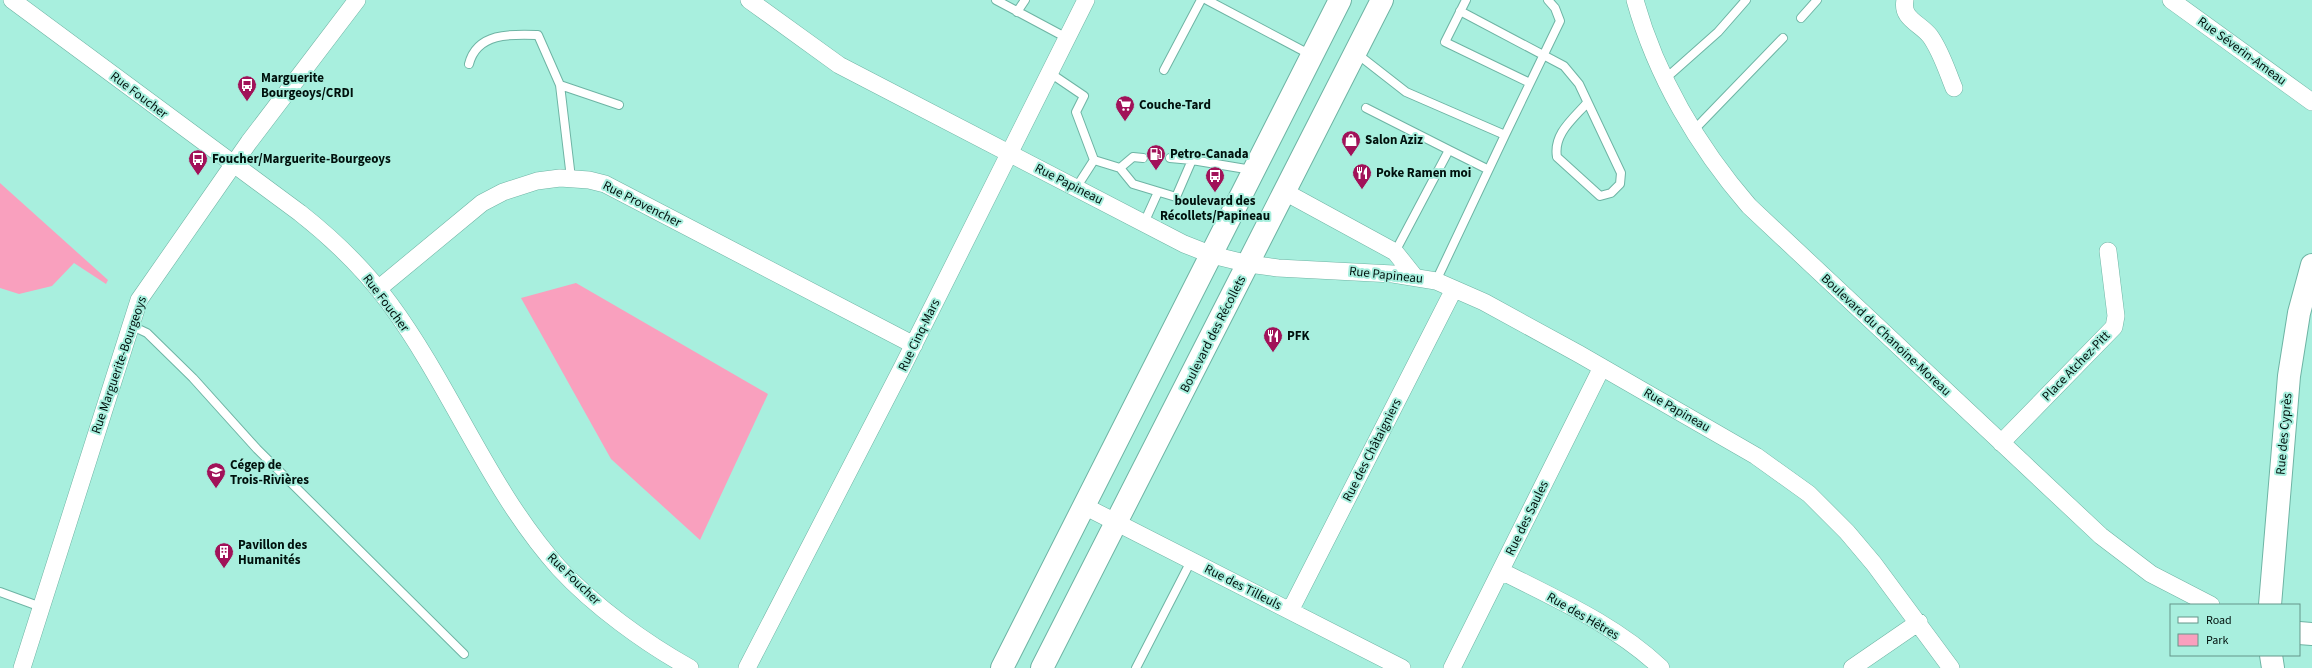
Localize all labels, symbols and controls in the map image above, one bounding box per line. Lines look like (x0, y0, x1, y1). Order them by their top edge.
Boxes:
street label: Rue Séverin-Ameau (2194, 13, 2290, 89)
street label: Rue Foucher (106, 67, 172, 123)
place label: Marguerite Bourgeoys/CRDI (261, 69, 354, 102)
bus stop icon: Marguerite Bourgeoys/CRDI (236, 74, 258, 102)
supermarket icon: Couche-Tard (1114, 94, 1136, 122)
place label: Couche-Tard (1139, 96, 1211, 114)
shop icon: Salon Aziz (1340, 129, 1362, 157)
place label: Salon Aziz (1365, 131, 1423, 149)
fuel station icon: Petro-Canada (1145, 143, 1167, 171)
place label: Petro-Canada (1170, 145, 1249, 163)
bus stop icon: Foucher/Marguerite-Bourgeoys (187, 148, 209, 176)
place label: Foucher/Marguerite-Bourgeoys (212, 150, 391, 168)
street label: Rue Papineau (1032, 159, 1106, 209)
restaurant icon: Poke Ramen moi (1351, 162, 1373, 190)
place label: Poke Ramen moi (1376, 164, 1471, 182)
bus stop icon: boulevard des Récollets/Papineau (1204, 165, 1226, 193)
street label: Rue Provencher (600, 177, 685, 232)
place label: boulevard des Récollets/Papineau (1160, 192, 1270, 225)
street label: Rue Papineau (1348, 262, 1424, 288)
street label: Rue Foucher (358, 270, 414, 336)
street label: Boulevard du Chanoine-Moreau (1817, 270, 1955, 400)
street label: Boulevard des Récollets (1176, 272, 1251, 396)
street label: Rue Marguerite-Bourgeoys (87, 293, 151, 436)
street label: Rue Cinq-Mars (894, 295, 945, 374)
restaurant icon: PFK (1262, 325, 1284, 353)
place label: PFK (1287, 327, 1311, 345)
street label: Place Atchez-Pitt (2038, 327, 2114, 405)
street label: Rue Papineau (1640, 384, 1714, 436)
street label: Rue des Cyprès (2271, 392, 2297, 476)
street label: Rue des Châtaigniers (1338, 395, 1406, 505)
place label: Cégep de Trois-Rivières (230, 456, 309, 489)
school or university icon: Cégep de Trois-Rivières (205, 461, 227, 489)
street label: Rue des Saules (1501, 477, 1553, 558)
place label: Pavillon des Humanités (238, 536, 307, 569)
building icon: Pavillon des Humanités (213, 541, 235, 569)
street label: Rue Foucher (543, 549, 605, 609)
street label: Rue des Tilleuls (1201, 560, 1285, 614)
street label: Rue des Hêtres (1544, 588, 1623, 644)
legend (2170, 604, 2300, 656)
text: Road (2206, 612, 2232, 629)
text: Park (2206, 632, 2228, 649)

